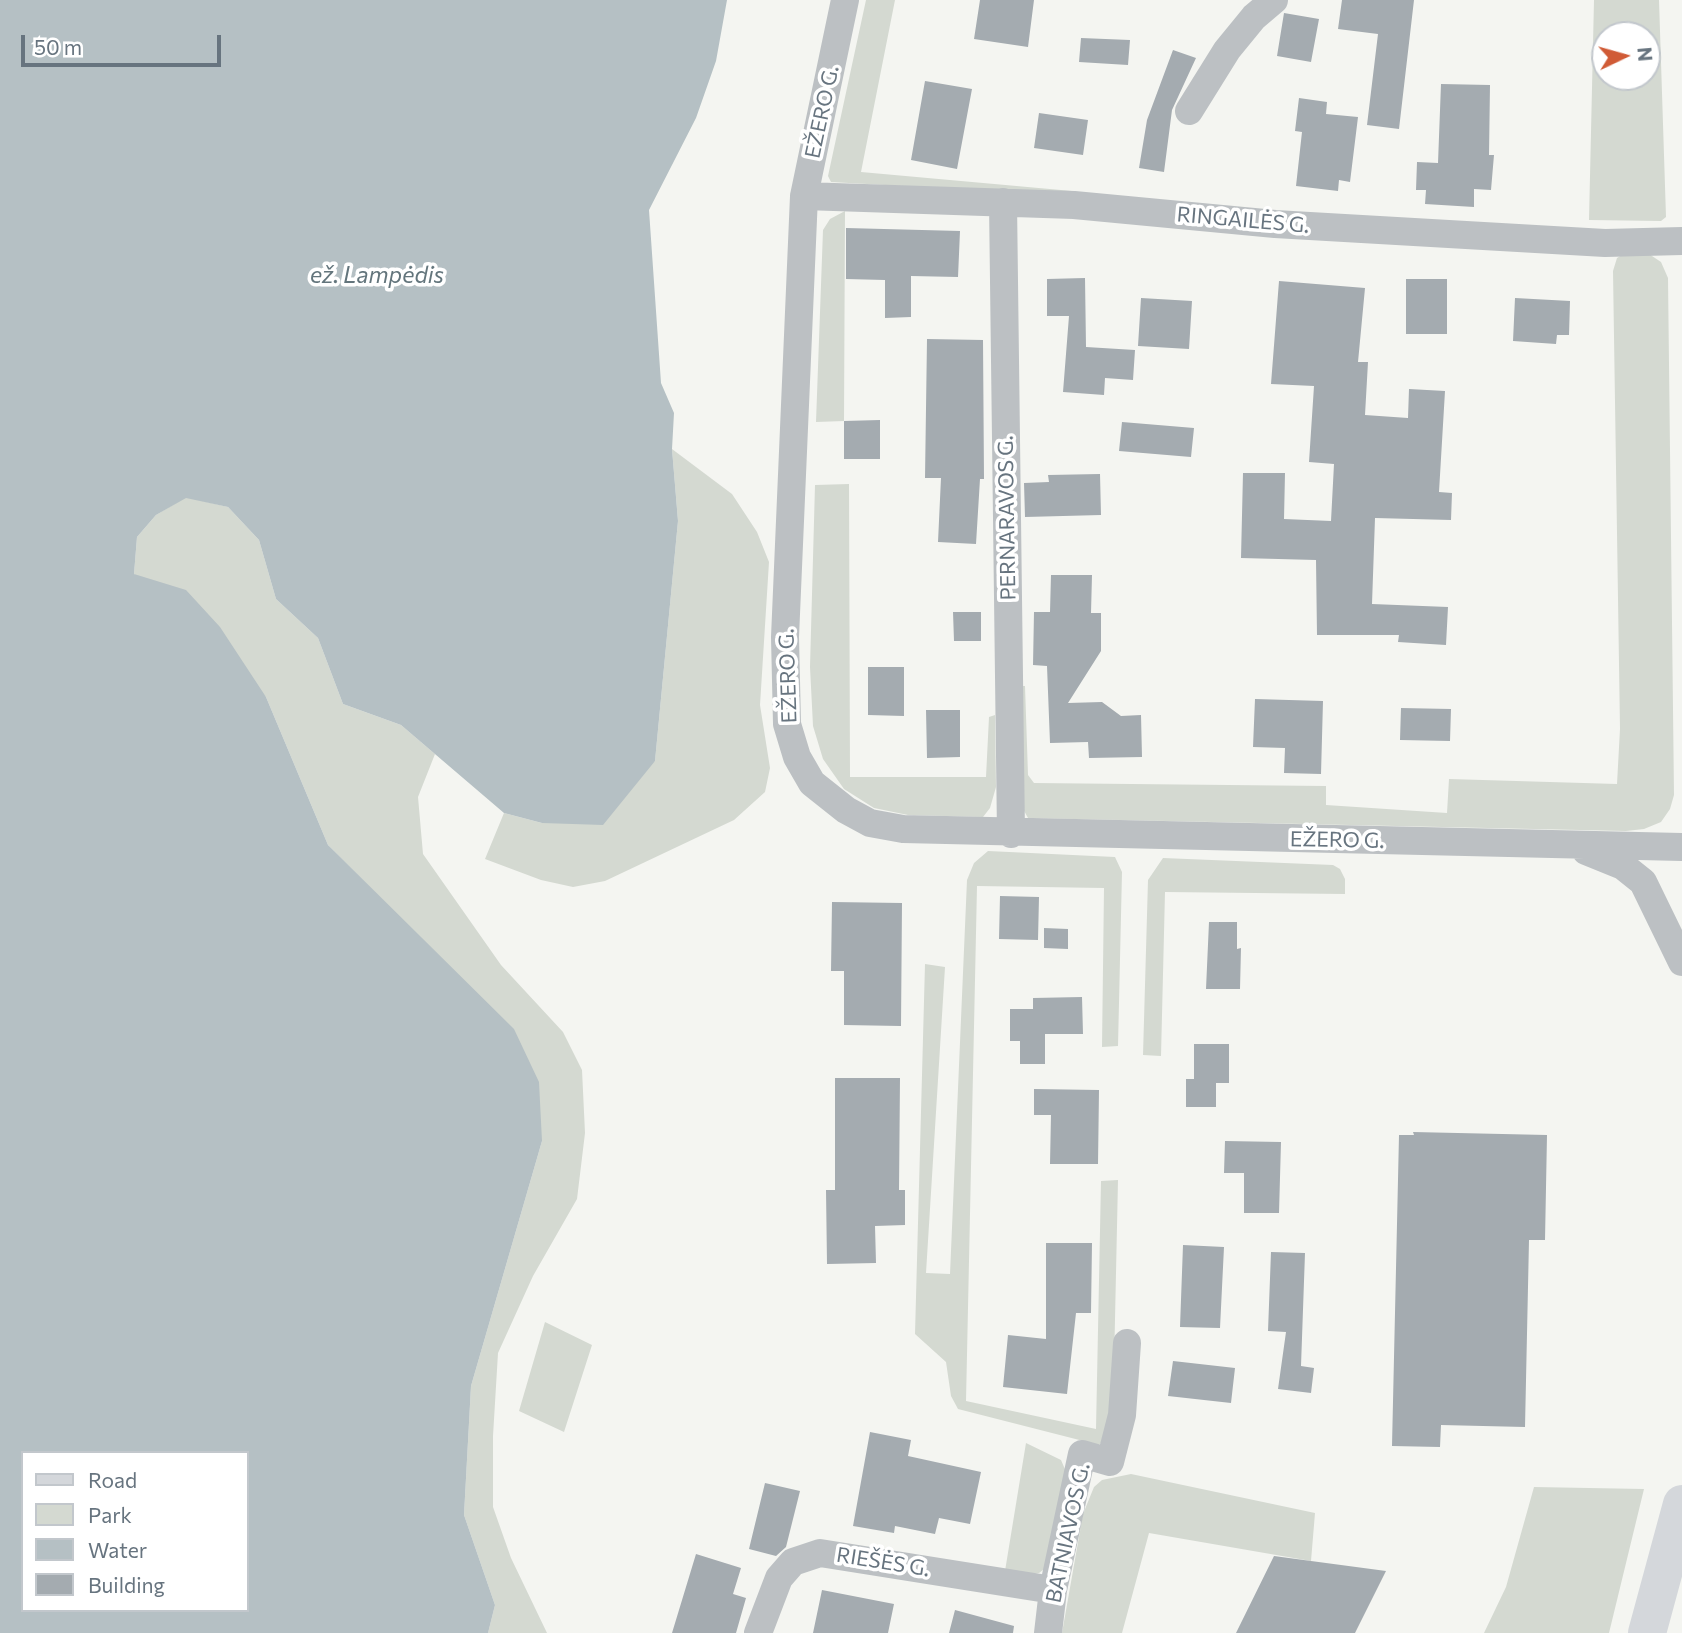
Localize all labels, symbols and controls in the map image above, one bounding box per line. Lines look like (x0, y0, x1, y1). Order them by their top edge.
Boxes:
scale bar (24, 21, 224, 65)
north arrow (1591, 21, 1661, 91)
text: 50 m (34, 34, 82, 59)
text: N (1633, 46, 1658, 62)
street label: EŽERO G. (800, 63, 844, 161)
street label: RINGAILĖS G. (1176, 202, 1310, 238)
water label: ež. Lampėdis (310, 261, 444, 289)
street label: PERNARAVOS G. (993, 435, 1021, 601)
street label: EŽERO G. (774, 628, 802, 724)
street label: EŽERO G. (1290, 827, 1384, 853)
legend (21, 1451, 248, 1612)
street label: BATNIAVOS G. (1041, 1461, 1095, 1605)
text: Road (88, 1467, 137, 1492)
text: Park (88, 1502, 132, 1527)
text: Water (88, 1537, 147, 1562)
street label: RIEŠĖS G. (835, 1542, 931, 1582)
text: Building (88, 1572, 165, 1597)

